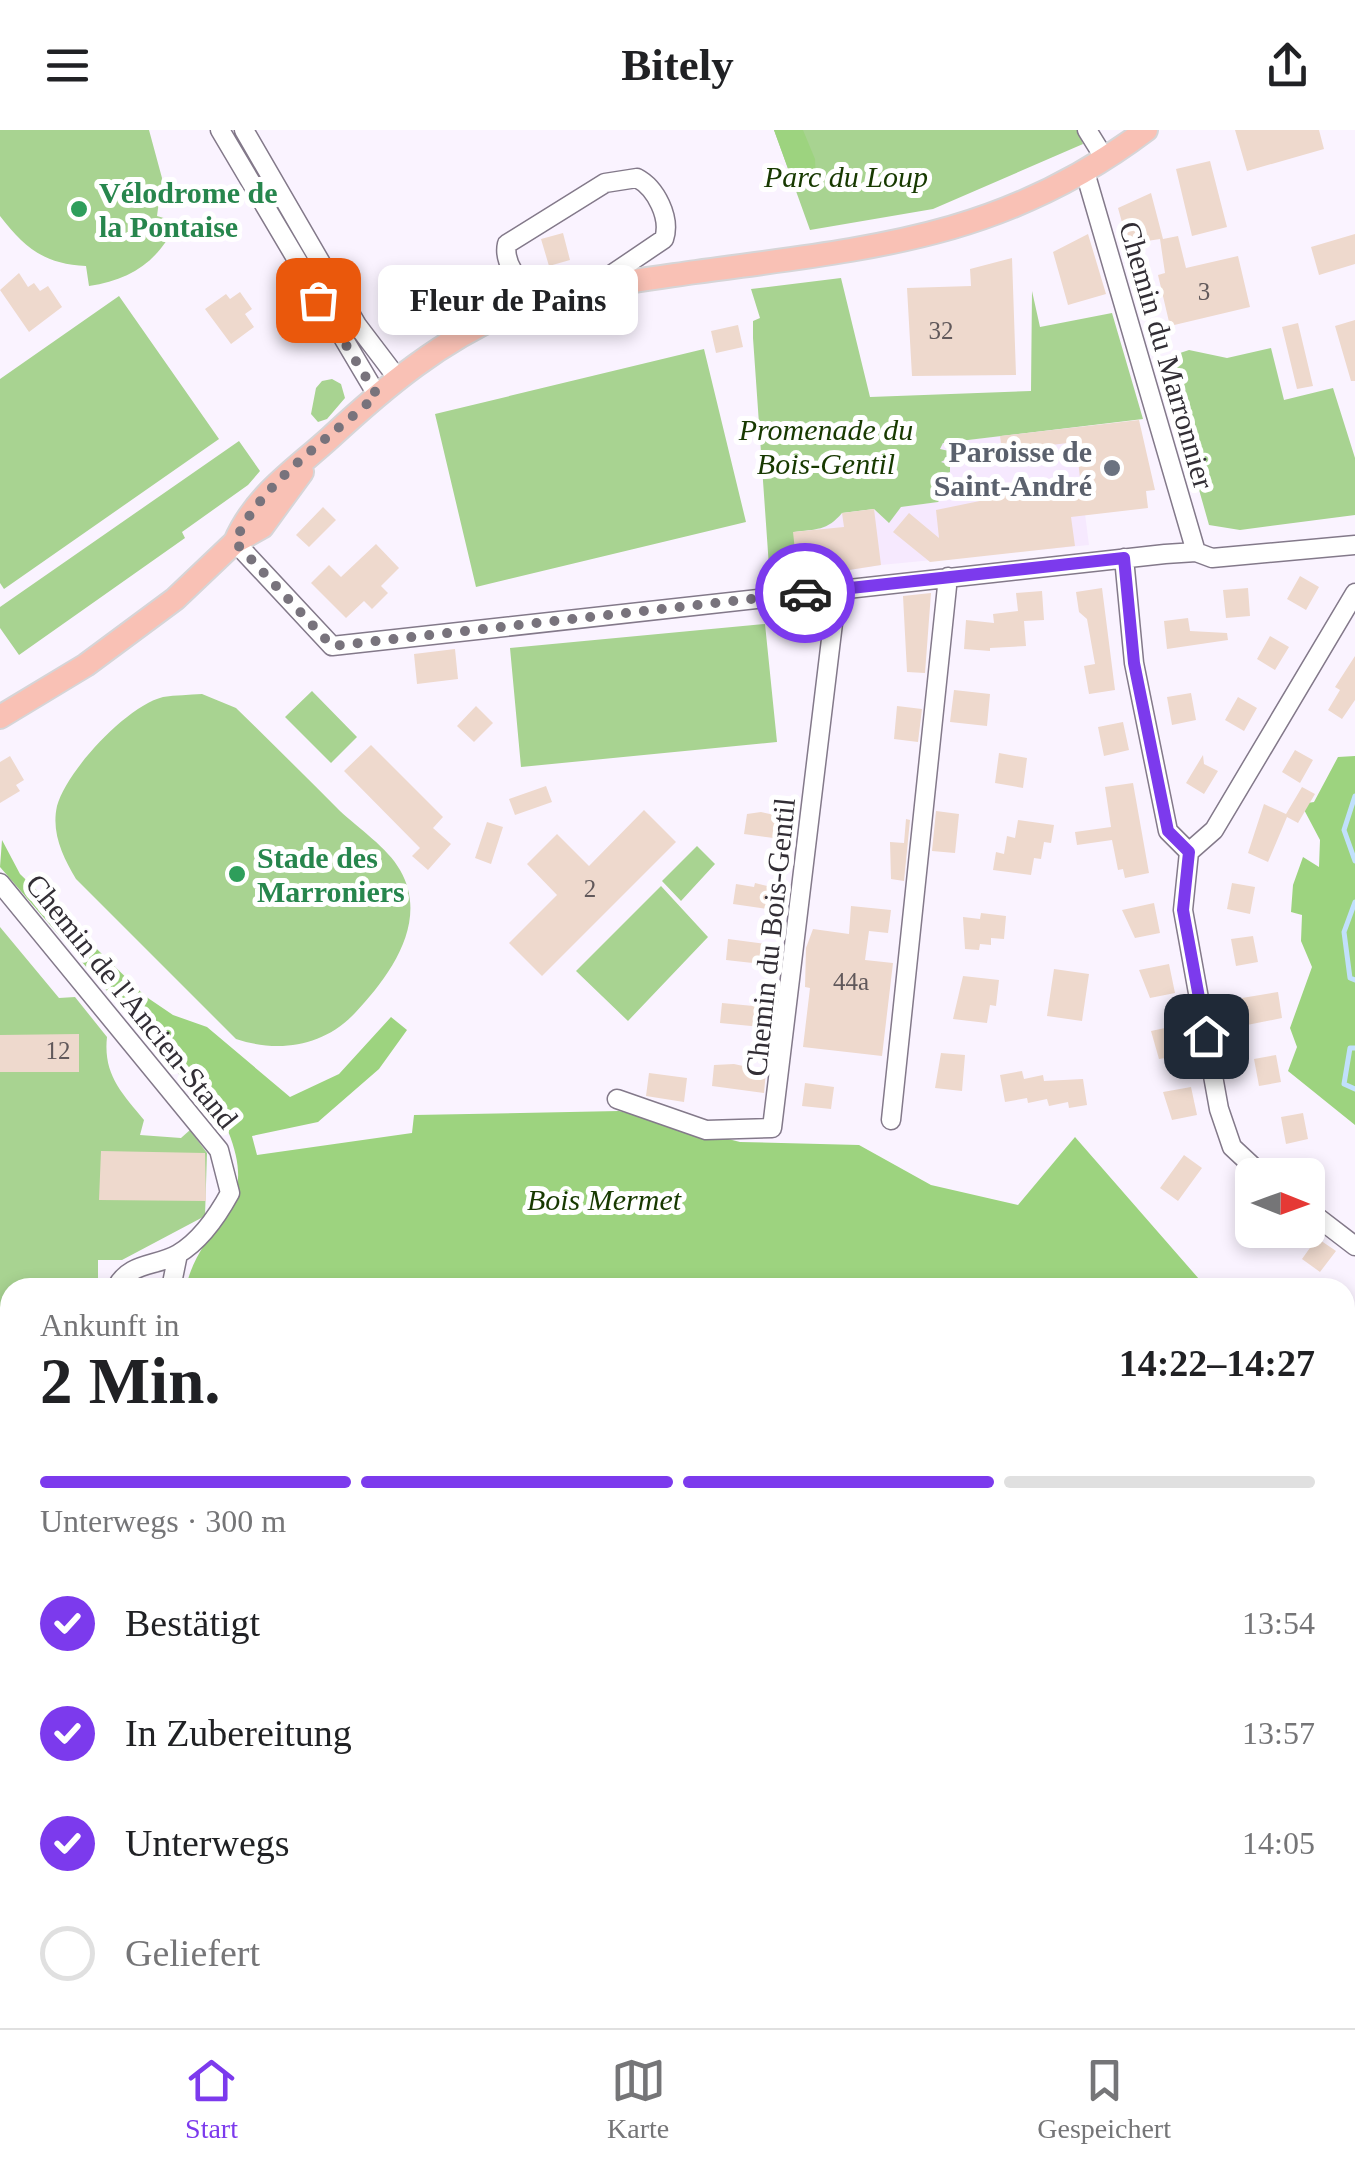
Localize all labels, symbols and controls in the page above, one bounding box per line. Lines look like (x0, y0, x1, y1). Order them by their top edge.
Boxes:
icon: menu (40, 38, 95, 93)
icon: share (1260, 38, 1315, 93)
text: Bitely (621, 40, 734, 90)
park label: Parc du Loup (763, 160, 928, 193)
place label: Vélodrome de la Pontaise (99, 176, 278, 243)
marker: Vélodrome de la Pontaise (68, 198, 90, 220)
street label: Chemin du Marronnier (1113, 218, 1221, 493)
pin (276, 258, 361, 343)
callout: Fleur de Pains (378, 265, 638, 335)
icon: bag (291, 273, 346, 328)
house number: 3 (1198, 278, 1210, 305)
text: Fleur de Pains (410, 282, 606, 318)
house number: 32 (929, 317, 954, 344)
park label: Promenade du Bois-Gentil (738, 413, 913, 480)
place label: Paroisse de Saint-André (934, 435, 1092, 502)
marker: Paroisse de Saint-André (1101, 457, 1123, 479)
courier (755, 543, 855, 643)
icon: car (778, 566, 833, 621)
street label: Chemin du Bois-Gentil (739, 796, 801, 1078)
place label: Stade des Marroniers (257, 841, 405, 908)
marker: Stade des Marroniers (226, 863, 248, 885)
street label: Chemin de l'Ancien-Stand (19, 867, 245, 1135)
house number: 2 (584, 875, 596, 902)
house number: 44a (833, 968, 869, 995)
pin (1164, 994, 1249, 1079)
icon: home (1179, 1009, 1234, 1064)
house number: 12 (46, 1037, 71, 1064)
north arrow (1235, 1158, 1325, 1248)
map controls (1235, 1158, 1325, 1248)
park label: Bois Mermet (527, 1183, 682, 1216)
text: Ankunft in (40, 1307, 180, 1343)
text: 14:22–14:27 (1119, 1342, 1315, 1384)
text: 2 Min. (40, 1345, 221, 1417)
text: Unterwegs · 300 m (40, 1503, 286, 1539)
icon: check (40, 1596, 95, 1651)
text: Bestätigt (125, 1602, 260, 1644)
text: 13:54 (1242, 1605, 1315, 1641)
icon: check (40, 1706, 95, 1761)
text: In Zubereitung (125, 1712, 352, 1754)
text: 13:57 (1242, 1715, 1315, 1751)
icon: check (40, 1816, 95, 1871)
text: Unterwegs (125, 1822, 290, 1864)
text: 14:05 (1242, 1825, 1315, 1861)
text: Geliefert (125, 1932, 260, 1974)
tab: Start (184, 2053, 239, 2145)
tab: Karte (607, 2053, 669, 2145)
tab: Gespeichert (1037, 2053, 1171, 2145)

